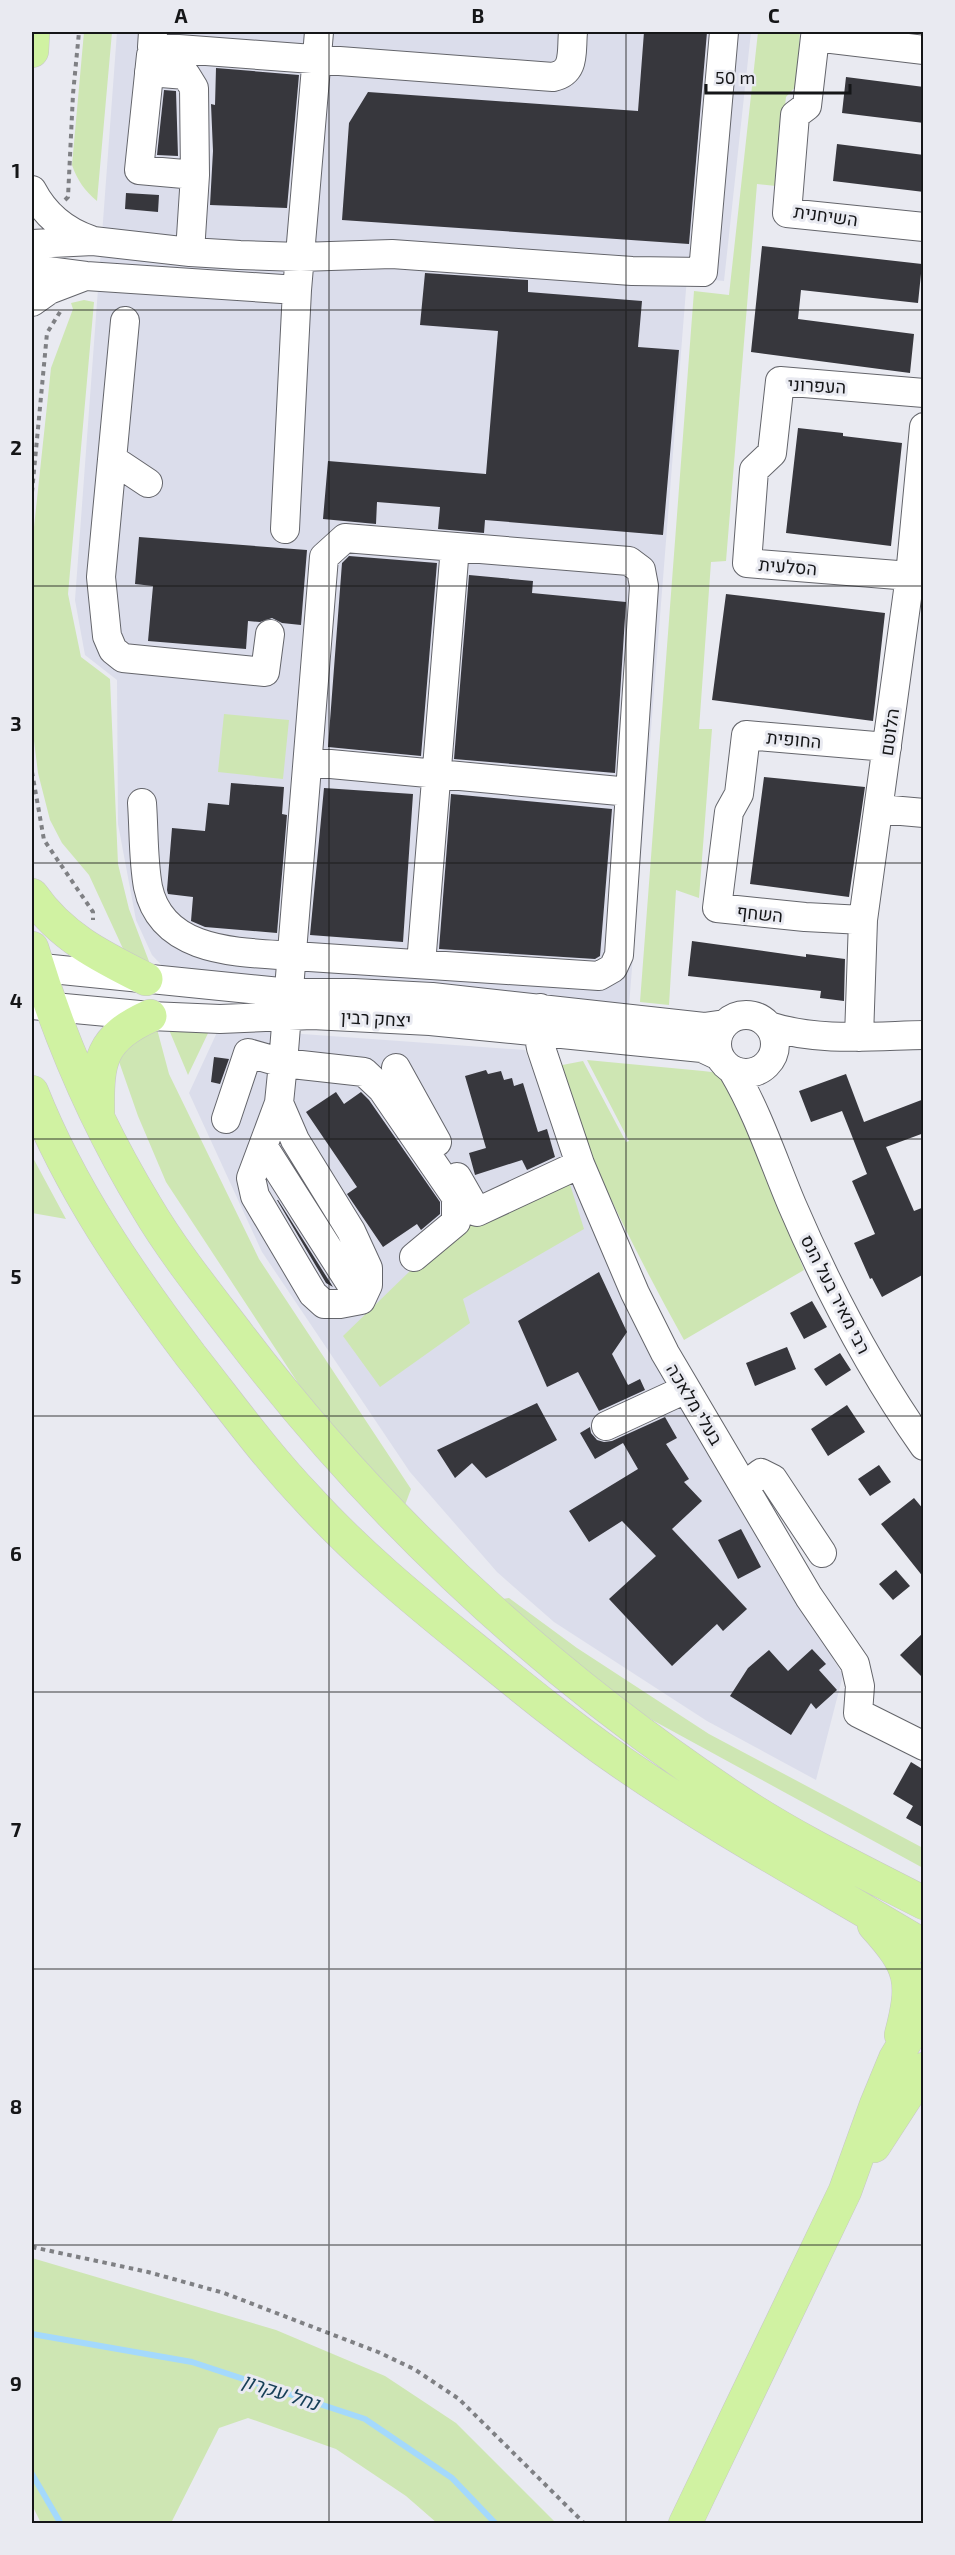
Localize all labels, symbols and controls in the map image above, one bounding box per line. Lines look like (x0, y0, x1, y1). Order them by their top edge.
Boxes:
text: A (174, 3, 188, 27)
text: B (472, 3, 484, 27)
text: C (768, 3, 780, 27)
scale bar (706, 57, 850, 95)
text: 50 m (715, 66, 755, 88)
text: 1 (12, 158, 20, 182)
street label: השיחנית (793, 200, 859, 230)
street label: העפרוני (787, 372, 847, 398)
text: 2 (10, 435, 22, 459)
street label: הסלעית (758, 552, 818, 580)
street label: הלוטם (875, 707, 903, 757)
text: 3 (10, 711, 22, 735)
street label: החופית (766, 726, 822, 752)
street label: השחף (736, 900, 784, 926)
text: 4 (10, 988, 23, 1012)
street label: יצחק רבין (340, 1005, 412, 1031)
street label: רבי מאיר בעל הנס (797, 1231, 875, 1357)
text: 5 (10, 1264, 22, 1288)
street label: בעלי מלאכה (662, 1359, 728, 1449)
text: 6 (10, 1541, 22, 1565)
text: 7 (11, 1817, 22, 1841)
text: 8 (10, 2094, 22, 2118)
water label: נחל עקרון (239, 2367, 324, 2416)
text: 9 (10, 2371, 22, 2395)

